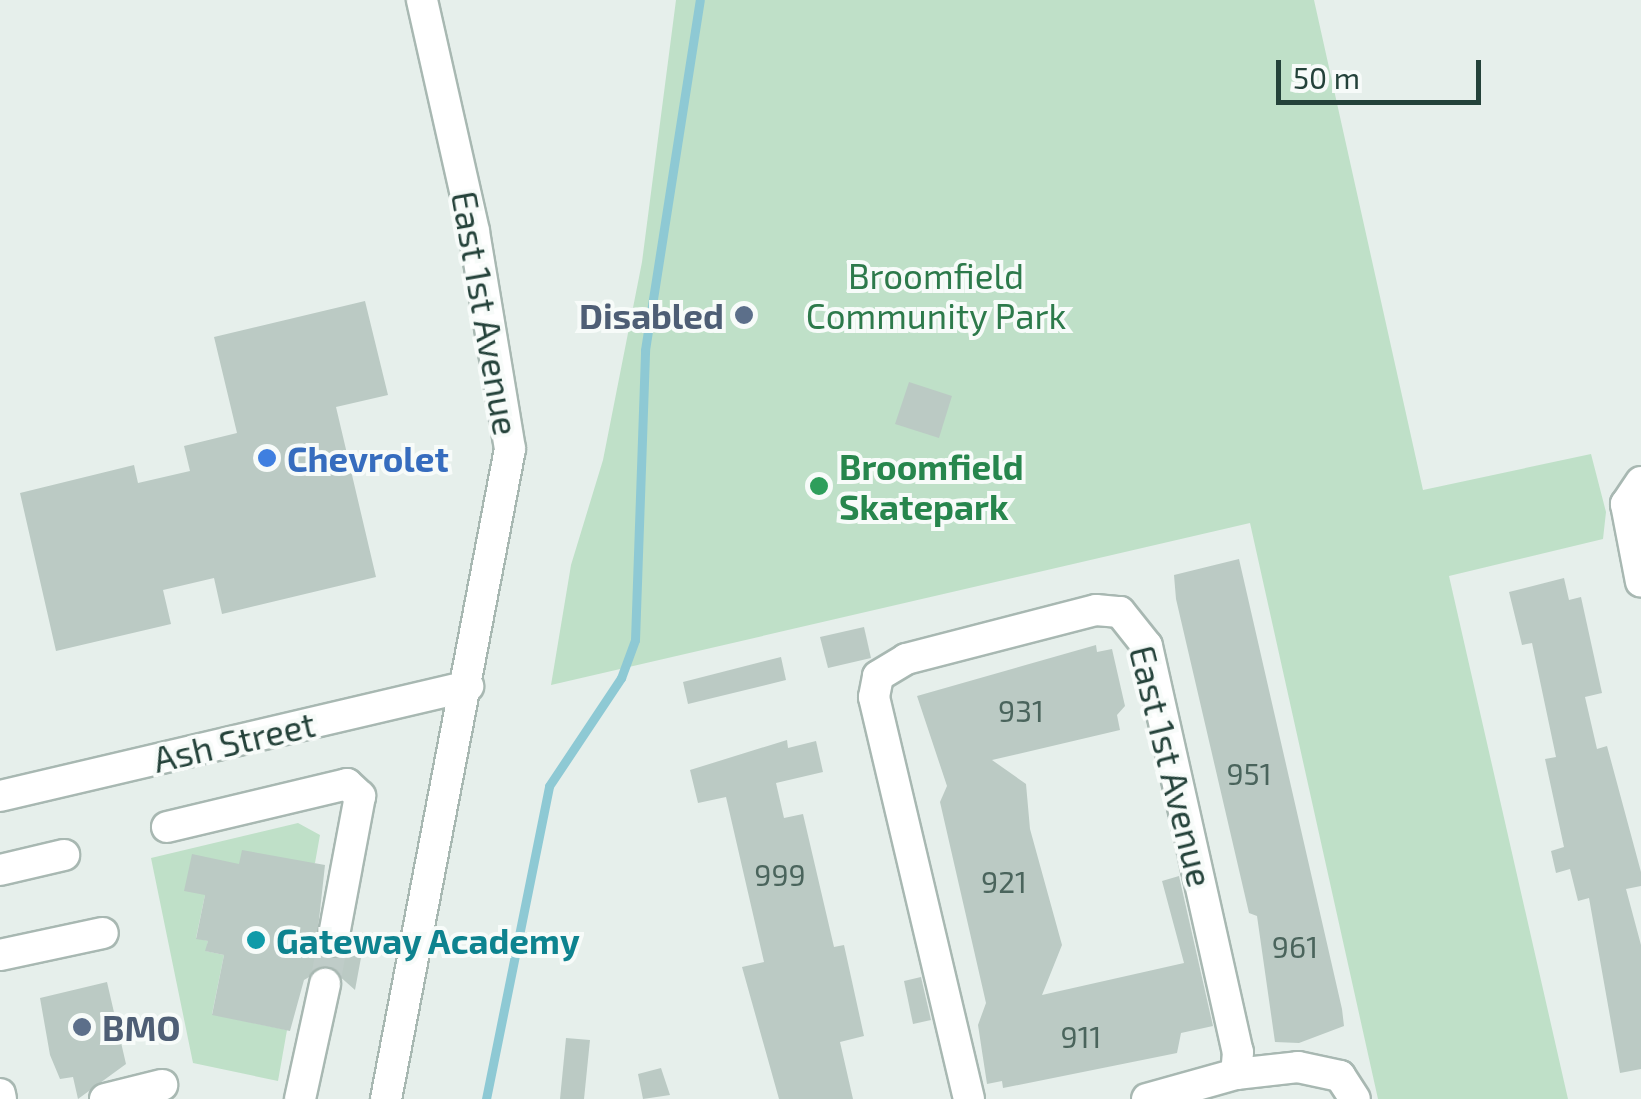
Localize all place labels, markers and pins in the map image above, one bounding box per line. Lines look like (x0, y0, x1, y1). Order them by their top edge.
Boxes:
place label: Disabled (579, 294, 724, 336)
marker: Disabled (733, 304, 755, 326)
place label: Chevrolet (287, 437, 449, 479)
place label: Broomfield Skatepark (839, 445, 1024, 527)
marker: Chevrolet (256, 447, 278, 469)
marker: Broomfield Skatepark (808, 475, 830, 497)
place label: Gateway Academy (276, 919, 581, 961)
marker: Gateway Academy (245, 929, 267, 951)
place label: BMO (102, 1006, 181, 1048)
marker: BMO (71, 1016, 93, 1038)

